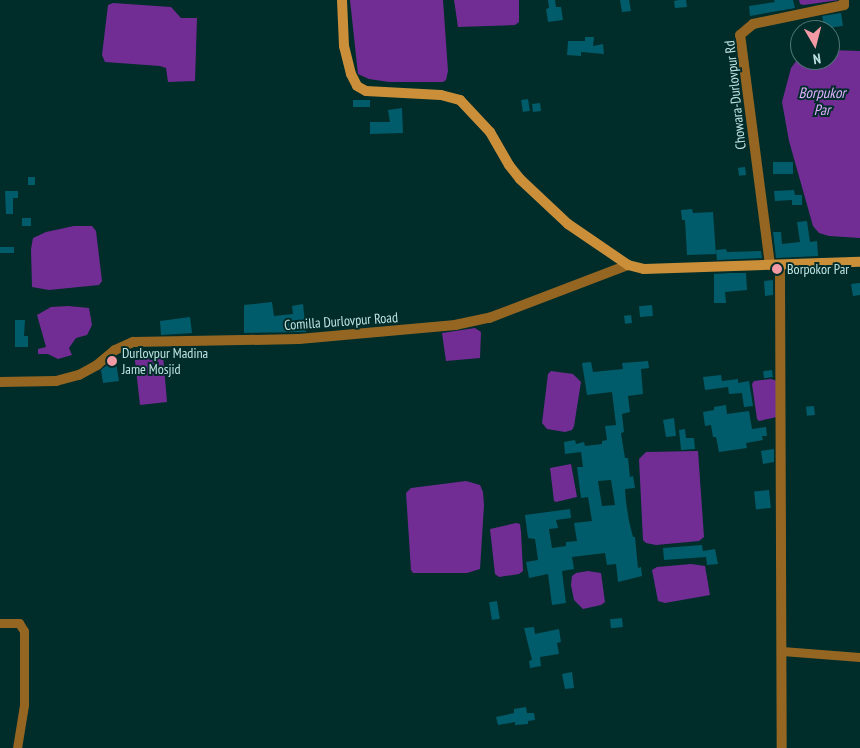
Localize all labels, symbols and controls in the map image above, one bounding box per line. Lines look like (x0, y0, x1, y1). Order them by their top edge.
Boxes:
north arrow (790, 20, 840, 70)
street label: Chowara-Durlovpur Rd (721, 40, 749, 150)
text: N (812, 49, 822, 68)
water label: Borpukor Par (799, 83, 845, 118)
place label: Borpokor Par (787, 261, 849, 277)
marker: Borpokor Par (771, 263, 783, 275)
street label: Comilla Durlovpur Road (284, 309, 398, 333)
place label: Durlovpur Madina Jame Mosjid (122, 345, 208, 378)
marker: Durlovpur Madina Jame Mosjid (106, 355, 118, 367)

